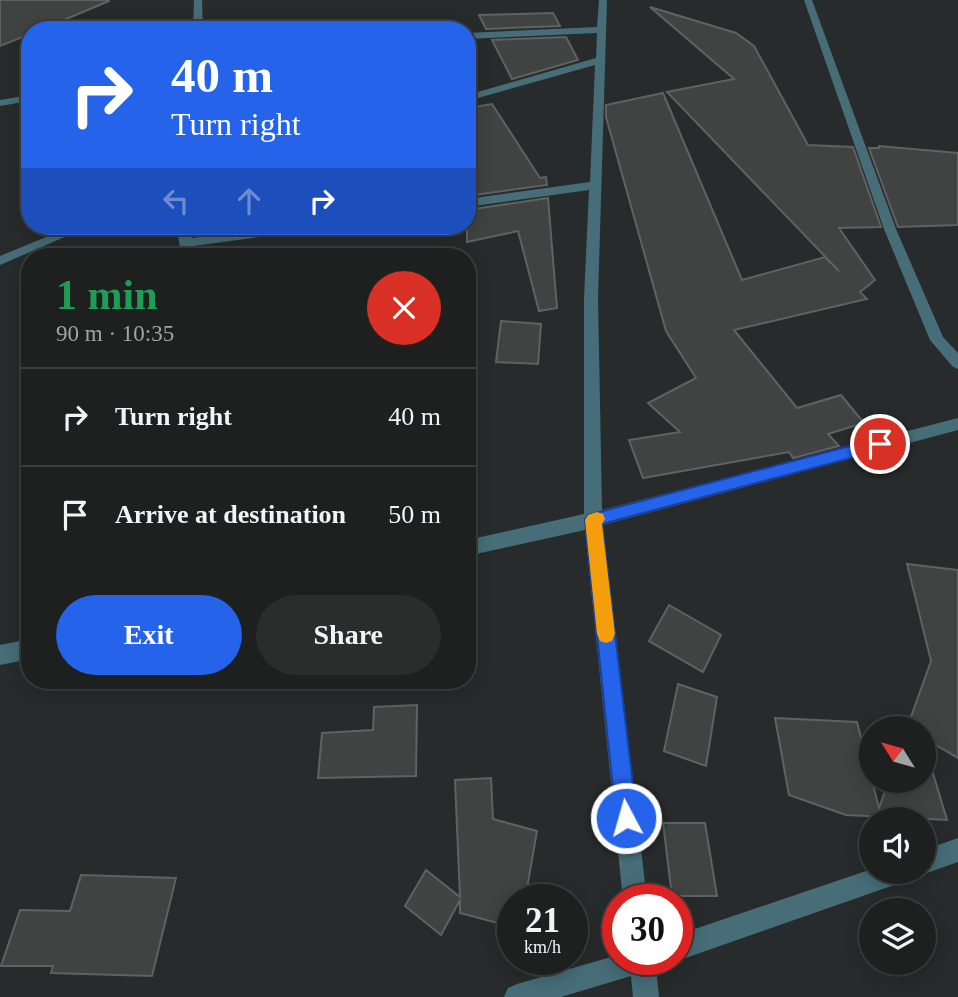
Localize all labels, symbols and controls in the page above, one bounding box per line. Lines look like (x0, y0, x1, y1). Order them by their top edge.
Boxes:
text: 40 m (171, 48, 273, 103)
icon: right (56, 49, 147, 140)
text: Turn right (171, 106, 301, 142)
icon: left (157, 182, 195, 220)
icon: ahead (230, 182, 268, 220)
icon: right (303, 182, 341, 220)
button: close (367, 271, 441, 345)
text: 1 min (56, 272, 158, 318)
text: 90 m · 10:35 (56, 321, 174, 346)
icon: right (56, 398, 94, 436)
text: Turn right (115, 402, 232, 431)
text: 40 m (388, 402, 441, 431)
pin (850, 414, 910, 474)
icon: arrive (861, 425, 899, 463)
icon: arrive (56, 496, 94, 534)
text: Arrive at destination (115, 500, 346, 529)
text: 50 m (388, 500, 441, 529)
button: Exit (56, 595, 242, 675)
button: Share (256, 595, 441, 675)
north arrow (859, 716, 936, 793)
map controls (859, 716, 936, 975)
position arrow (589, 781, 663, 855)
button: sound (859, 807, 936, 884)
speed limit sign: 30 (602, 884, 693, 975)
button: layers (859, 898, 936, 975)
text: 21 (525, 901, 560, 940)
text: km/h (524, 937, 561, 957)

